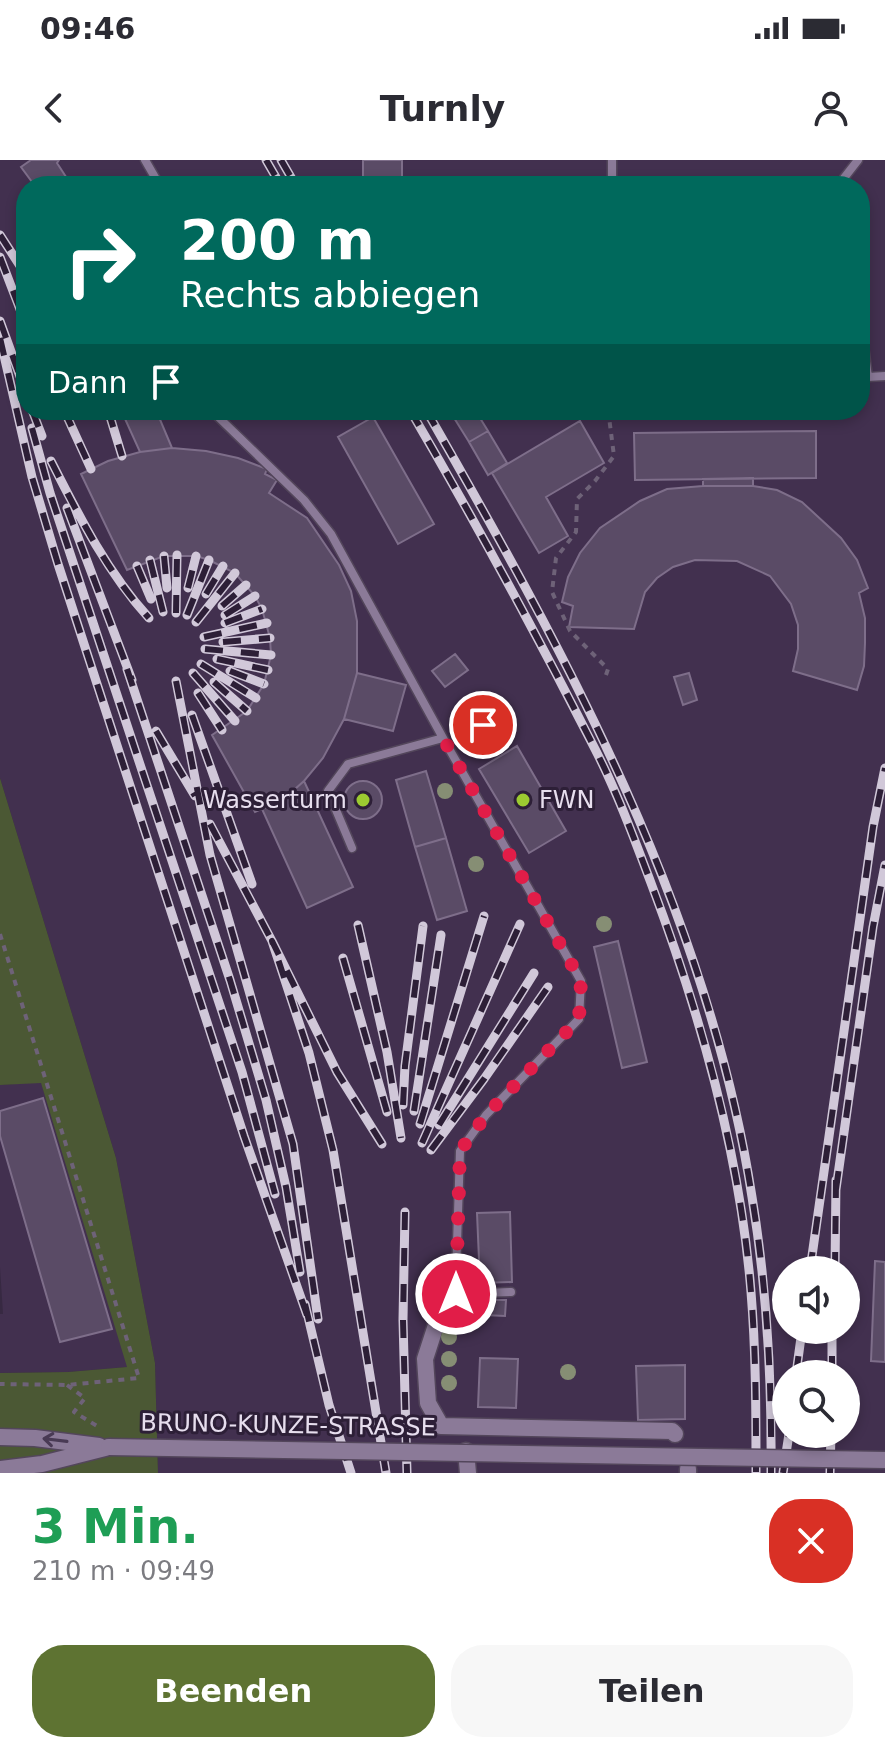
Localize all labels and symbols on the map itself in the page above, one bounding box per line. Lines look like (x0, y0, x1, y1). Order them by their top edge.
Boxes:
pin (449, 691, 517, 759)
place label: Wasserturm (203, 786, 347, 814)
place label: FWN (539, 786, 595, 814)
marker: Wasserturm (354, 791, 372, 809)
marker: FWN (514, 791, 532, 809)
position arrow (414, 1252, 498, 1336)
street label: BRUNO-KUNZE-STRASSE (140, 1408, 436, 1442)
one-way arrow (42, 1433, 68, 1448)

